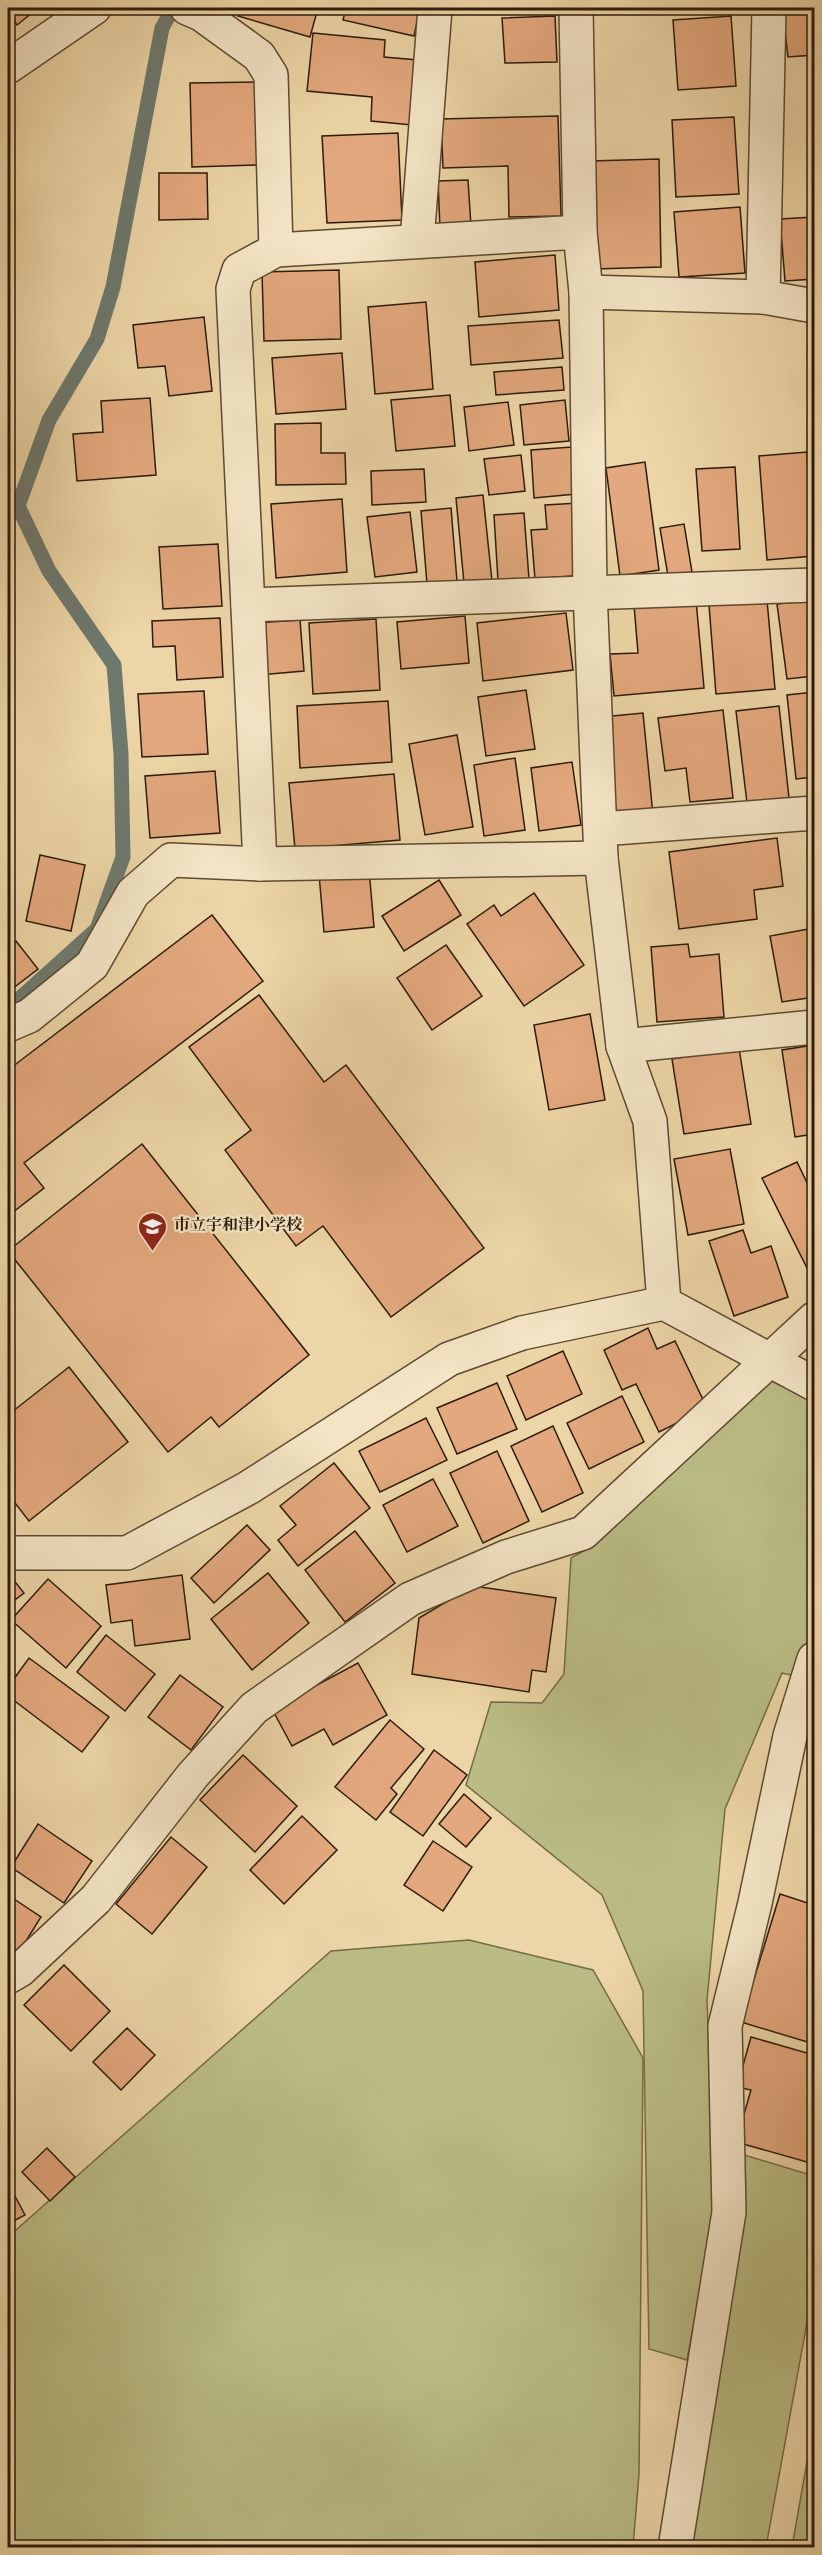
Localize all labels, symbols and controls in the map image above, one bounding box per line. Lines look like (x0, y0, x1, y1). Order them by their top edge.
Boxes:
school or university icon: 市立宇和津小学校 (137, 1210, 169, 1252)
place label: 市立宇和津小学校 (174, 1216, 303, 1234)

